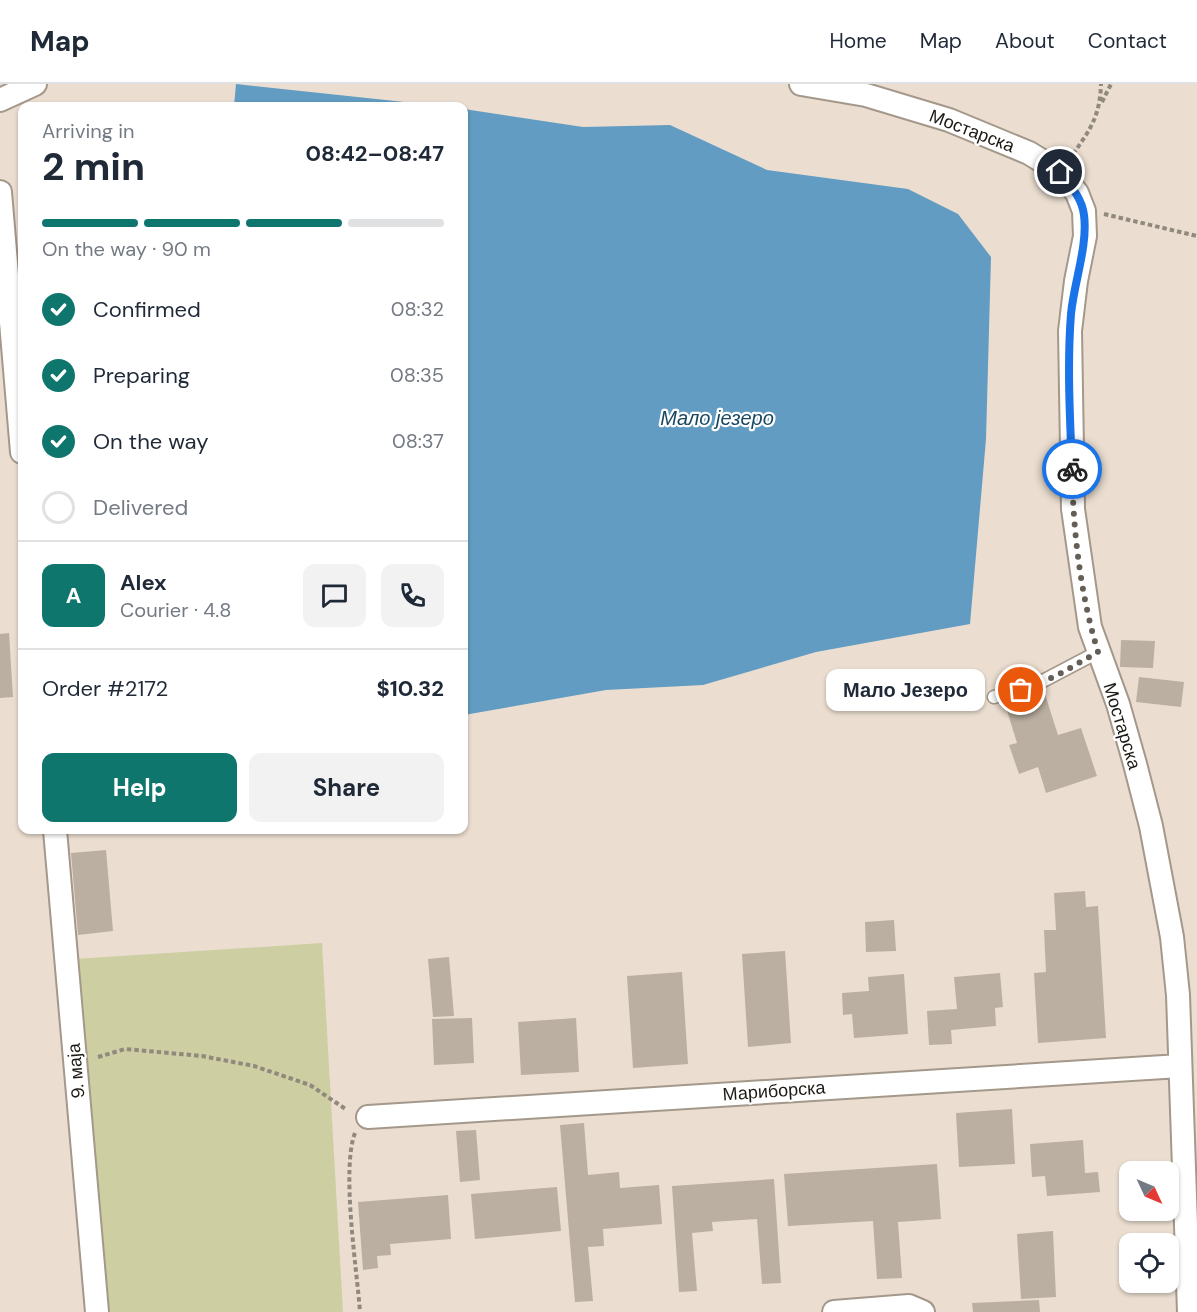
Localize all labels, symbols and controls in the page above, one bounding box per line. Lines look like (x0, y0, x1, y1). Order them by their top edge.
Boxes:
text: Map (30, 23, 90, 60)
text: Home (829, 27, 887, 55)
text: Map (920, 27, 962, 55)
text: About (995, 27, 1055, 55)
text: Contact (1088, 27, 1167, 55)
street label: Мостарска (926, 104, 1019, 159)
text: Arriving in (42, 118, 134, 144)
text: 08:42–08:47 (306, 139, 444, 168)
text: 2 min (42, 141, 145, 192)
pin (1034, 146, 1085, 197)
icon: home (1043, 155, 1076, 188)
text: On the way · 90 m (42, 236, 211, 262)
icon: check (42, 293, 75, 326)
text: Confirmed (93, 295, 201, 324)
text: 08:32 (391, 296, 444, 322)
icon: check (42, 359, 75, 392)
text: Preparing (93, 361, 190, 390)
text: 08:35 (390, 362, 444, 388)
water label: Мало језеро (660, 405, 774, 431)
icon: check (42, 425, 75, 458)
text: On the way (93, 427, 208, 456)
text: 08:37 (392, 428, 444, 454)
courier (1042, 439, 1102, 499)
icon: bike (1056, 453, 1089, 486)
text: Delivered (93, 493, 188, 522)
button: chat (303, 564, 366, 627)
button: phone (381, 564, 444, 627)
text: Alex (120, 568, 167, 597)
text: A (66, 581, 81, 610)
text: Courier · 4.8 (120, 597, 231, 623)
pin (995, 664, 1046, 715)
callout: Мало Језеро (826, 669, 985, 711)
icon: bag (1004, 673, 1037, 706)
text: Order #2172 (42, 674, 168, 703)
text: $10.32 (377, 674, 444, 703)
text: Мало Језеро (843, 677, 968, 703)
street label: Мостарска (1097, 680, 1147, 773)
button: Help (42, 753, 237, 822)
button: Share (249, 753, 444, 822)
street label: 9. маја (62, 1041, 90, 1100)
street label: Мариборска (722, 1075, 827, 1107)
north arrow (1119, 1161, 1179, 1221)
map controls (1119, 1161, 1179, 1293)
button: locate (1119, 1233, 1179, 1293)

